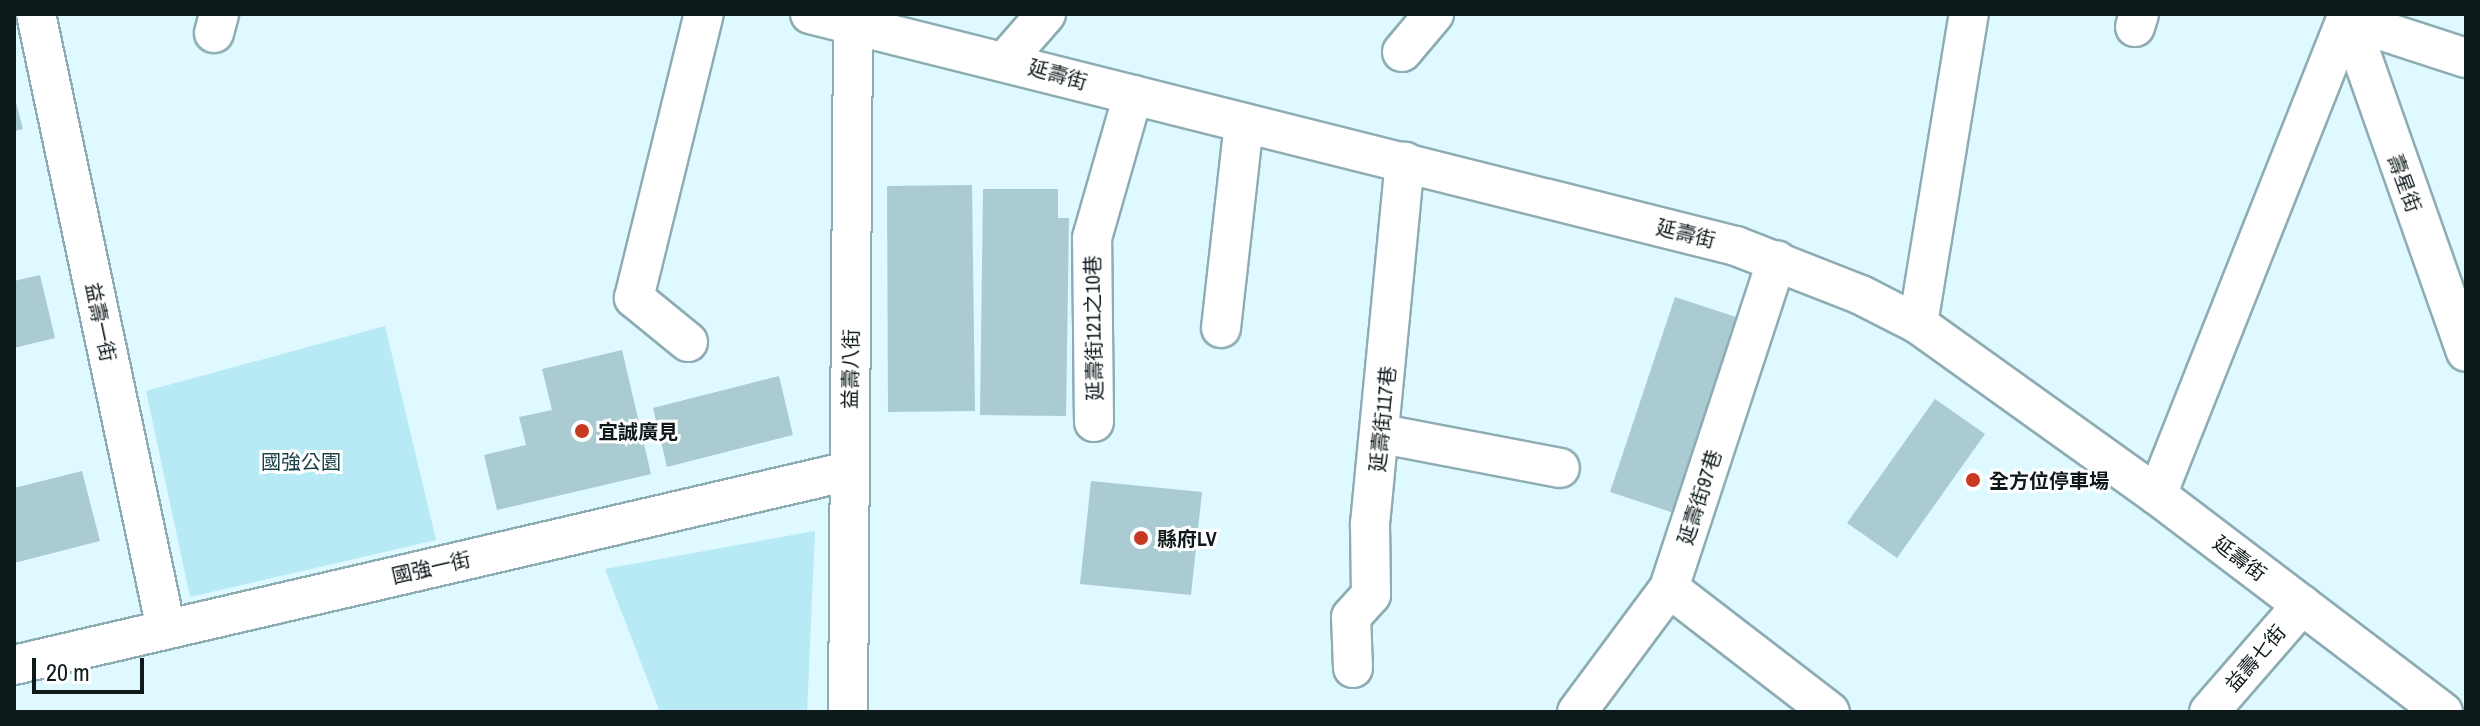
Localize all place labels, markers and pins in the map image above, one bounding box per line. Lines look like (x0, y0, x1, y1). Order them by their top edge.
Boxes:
place label: 宜誠廣見 (598, 419, 678, 443)
marker: 宜誠廣見 (573, 422, 591, 440)
place label: 全方位停車場 (1989, 468, 2109, 492)
marker: 全方位停車場 (1964, 471, 1982, 489)
place label: 縣府LV (1157, 526, 1217, 550)
marker: 縣府LV (1132, 529, 1150, 547)

